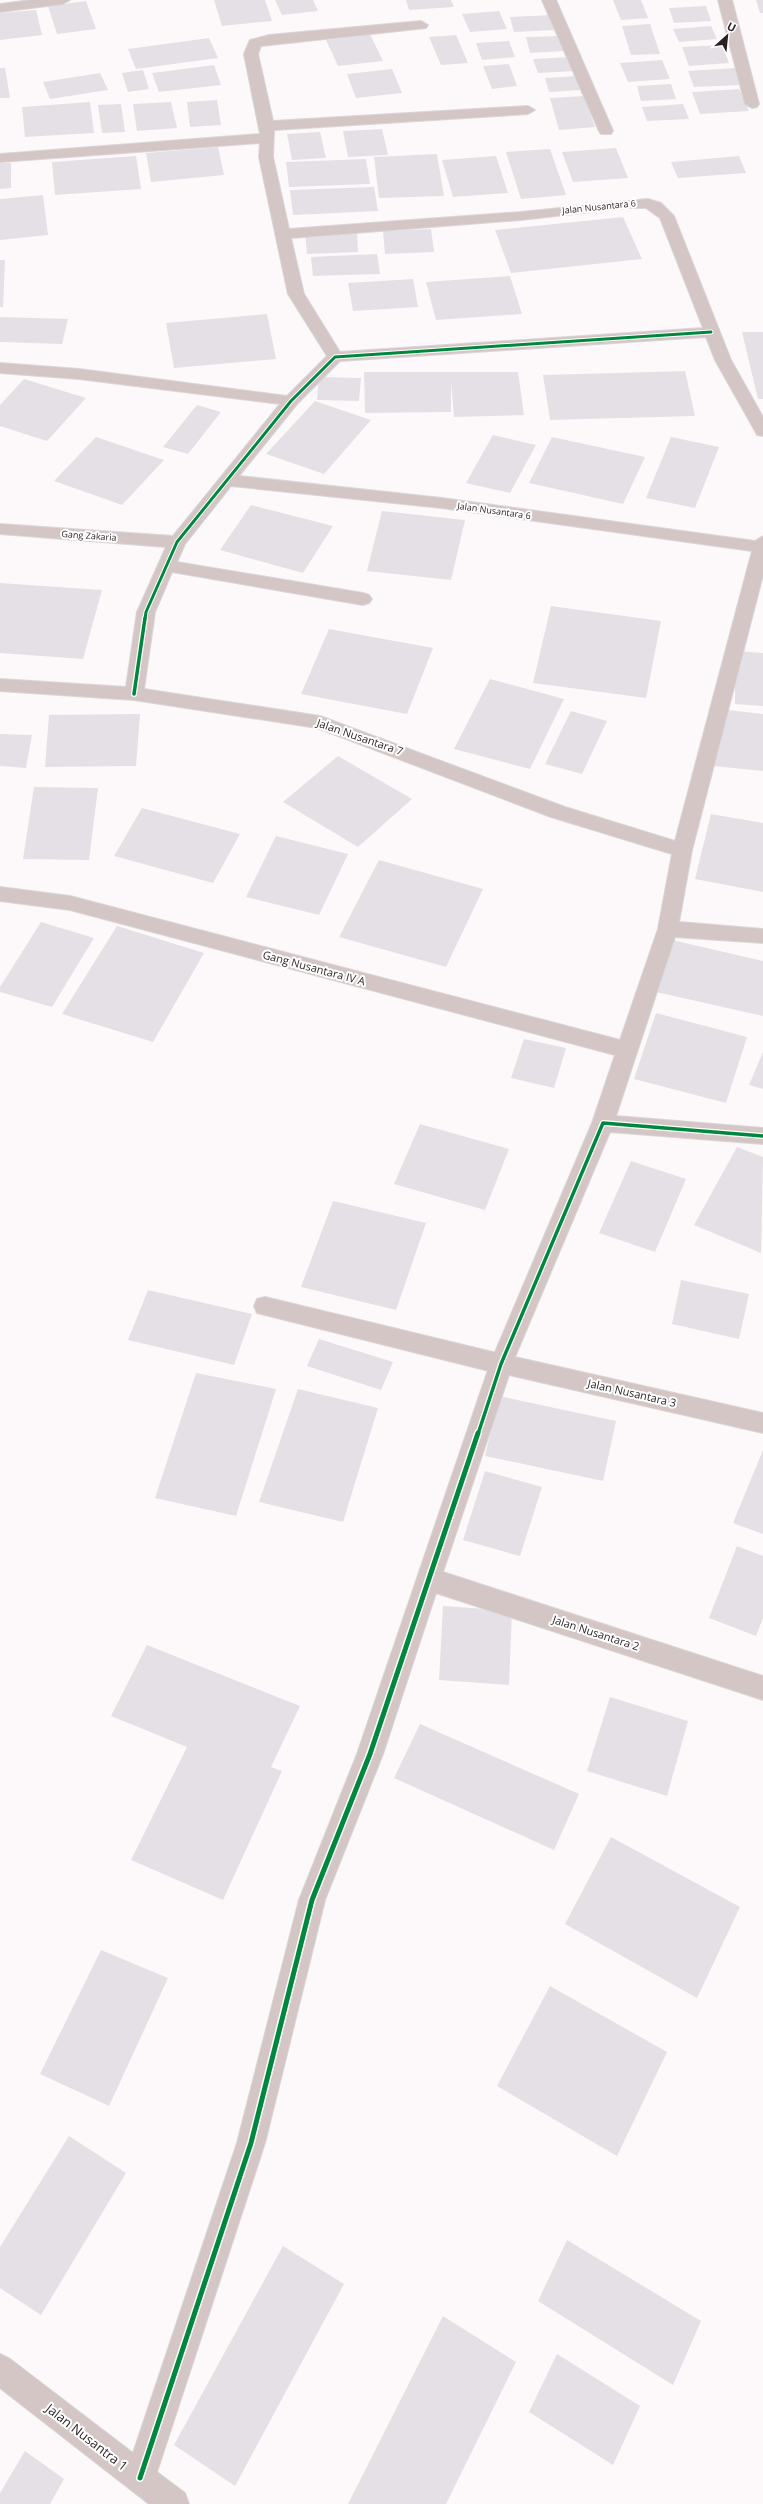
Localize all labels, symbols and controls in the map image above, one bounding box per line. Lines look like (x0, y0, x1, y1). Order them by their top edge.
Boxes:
north arrow (707, 16, 747, 56)
text: U (725, 18, 739, 35)
street label: Jalan Nusantara 6 (560, 196, 636, 217)
street label: Jalan Nusantara 6 (456, 499, 532, 522)
street label: Gang Zakaria (61, 527, 117, 544)
street label: Jalan Nusantara 7 (314, 714, 405, 758)
street label: Gang Nusantara IV A (261, 947, 367, 988)
street label: Jalan Nusantara 3 (585, 1375, 678, 1410)
street label: Jalan Nusantara 2 (550, 1611, 642, 1654)
street label: Jalan Nusantra 1 (41, 2398, 132, 2475)

